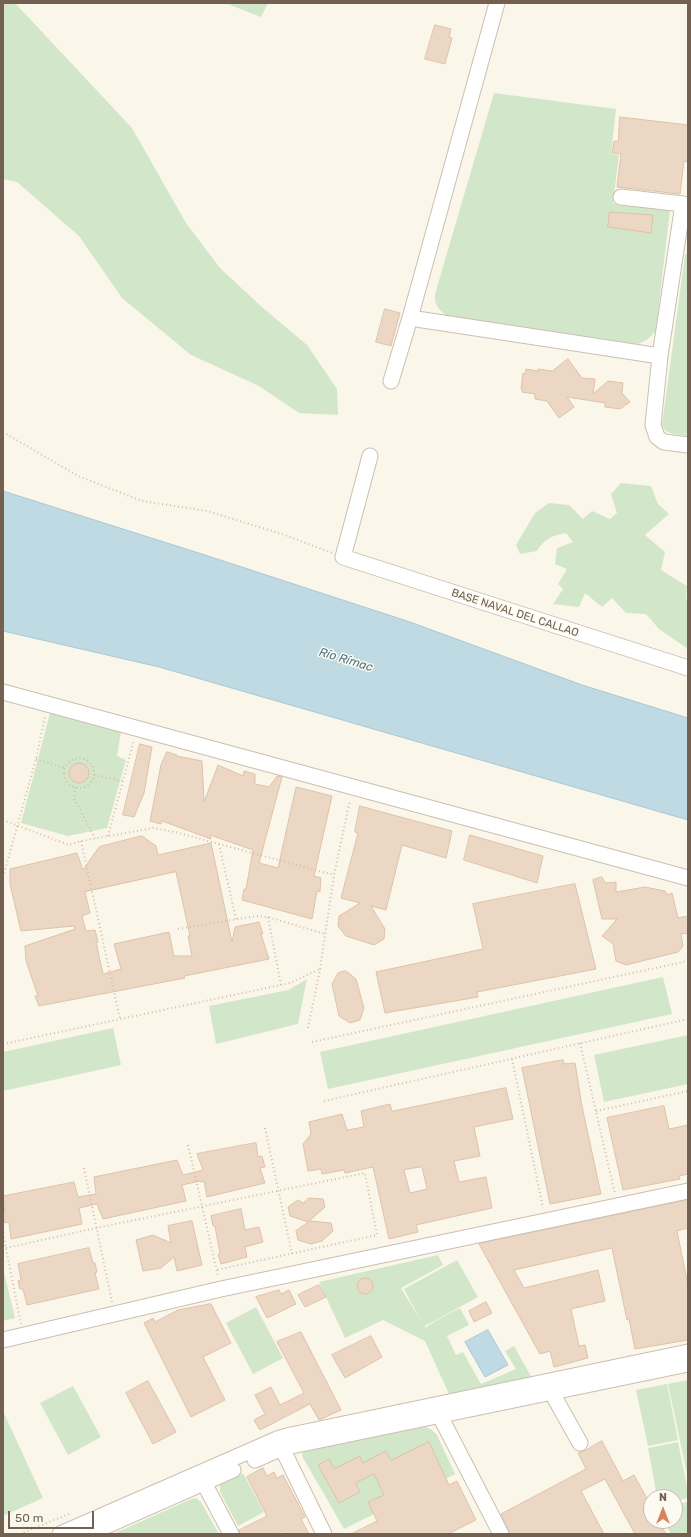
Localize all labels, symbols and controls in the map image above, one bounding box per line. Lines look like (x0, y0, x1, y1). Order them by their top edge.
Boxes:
street label: BASE NAVAL DEL CALLAO (450, 586, 580, 640)
water label: Río Rímac (317, 645, 375, 675)
north arrow (643, 1489, 683, 1529)
text: N (659, 1491, 667, 1504)
scale bar (10, 1503, 96, 1529)
text: 50 m (15, 1511, 43, 1525)

